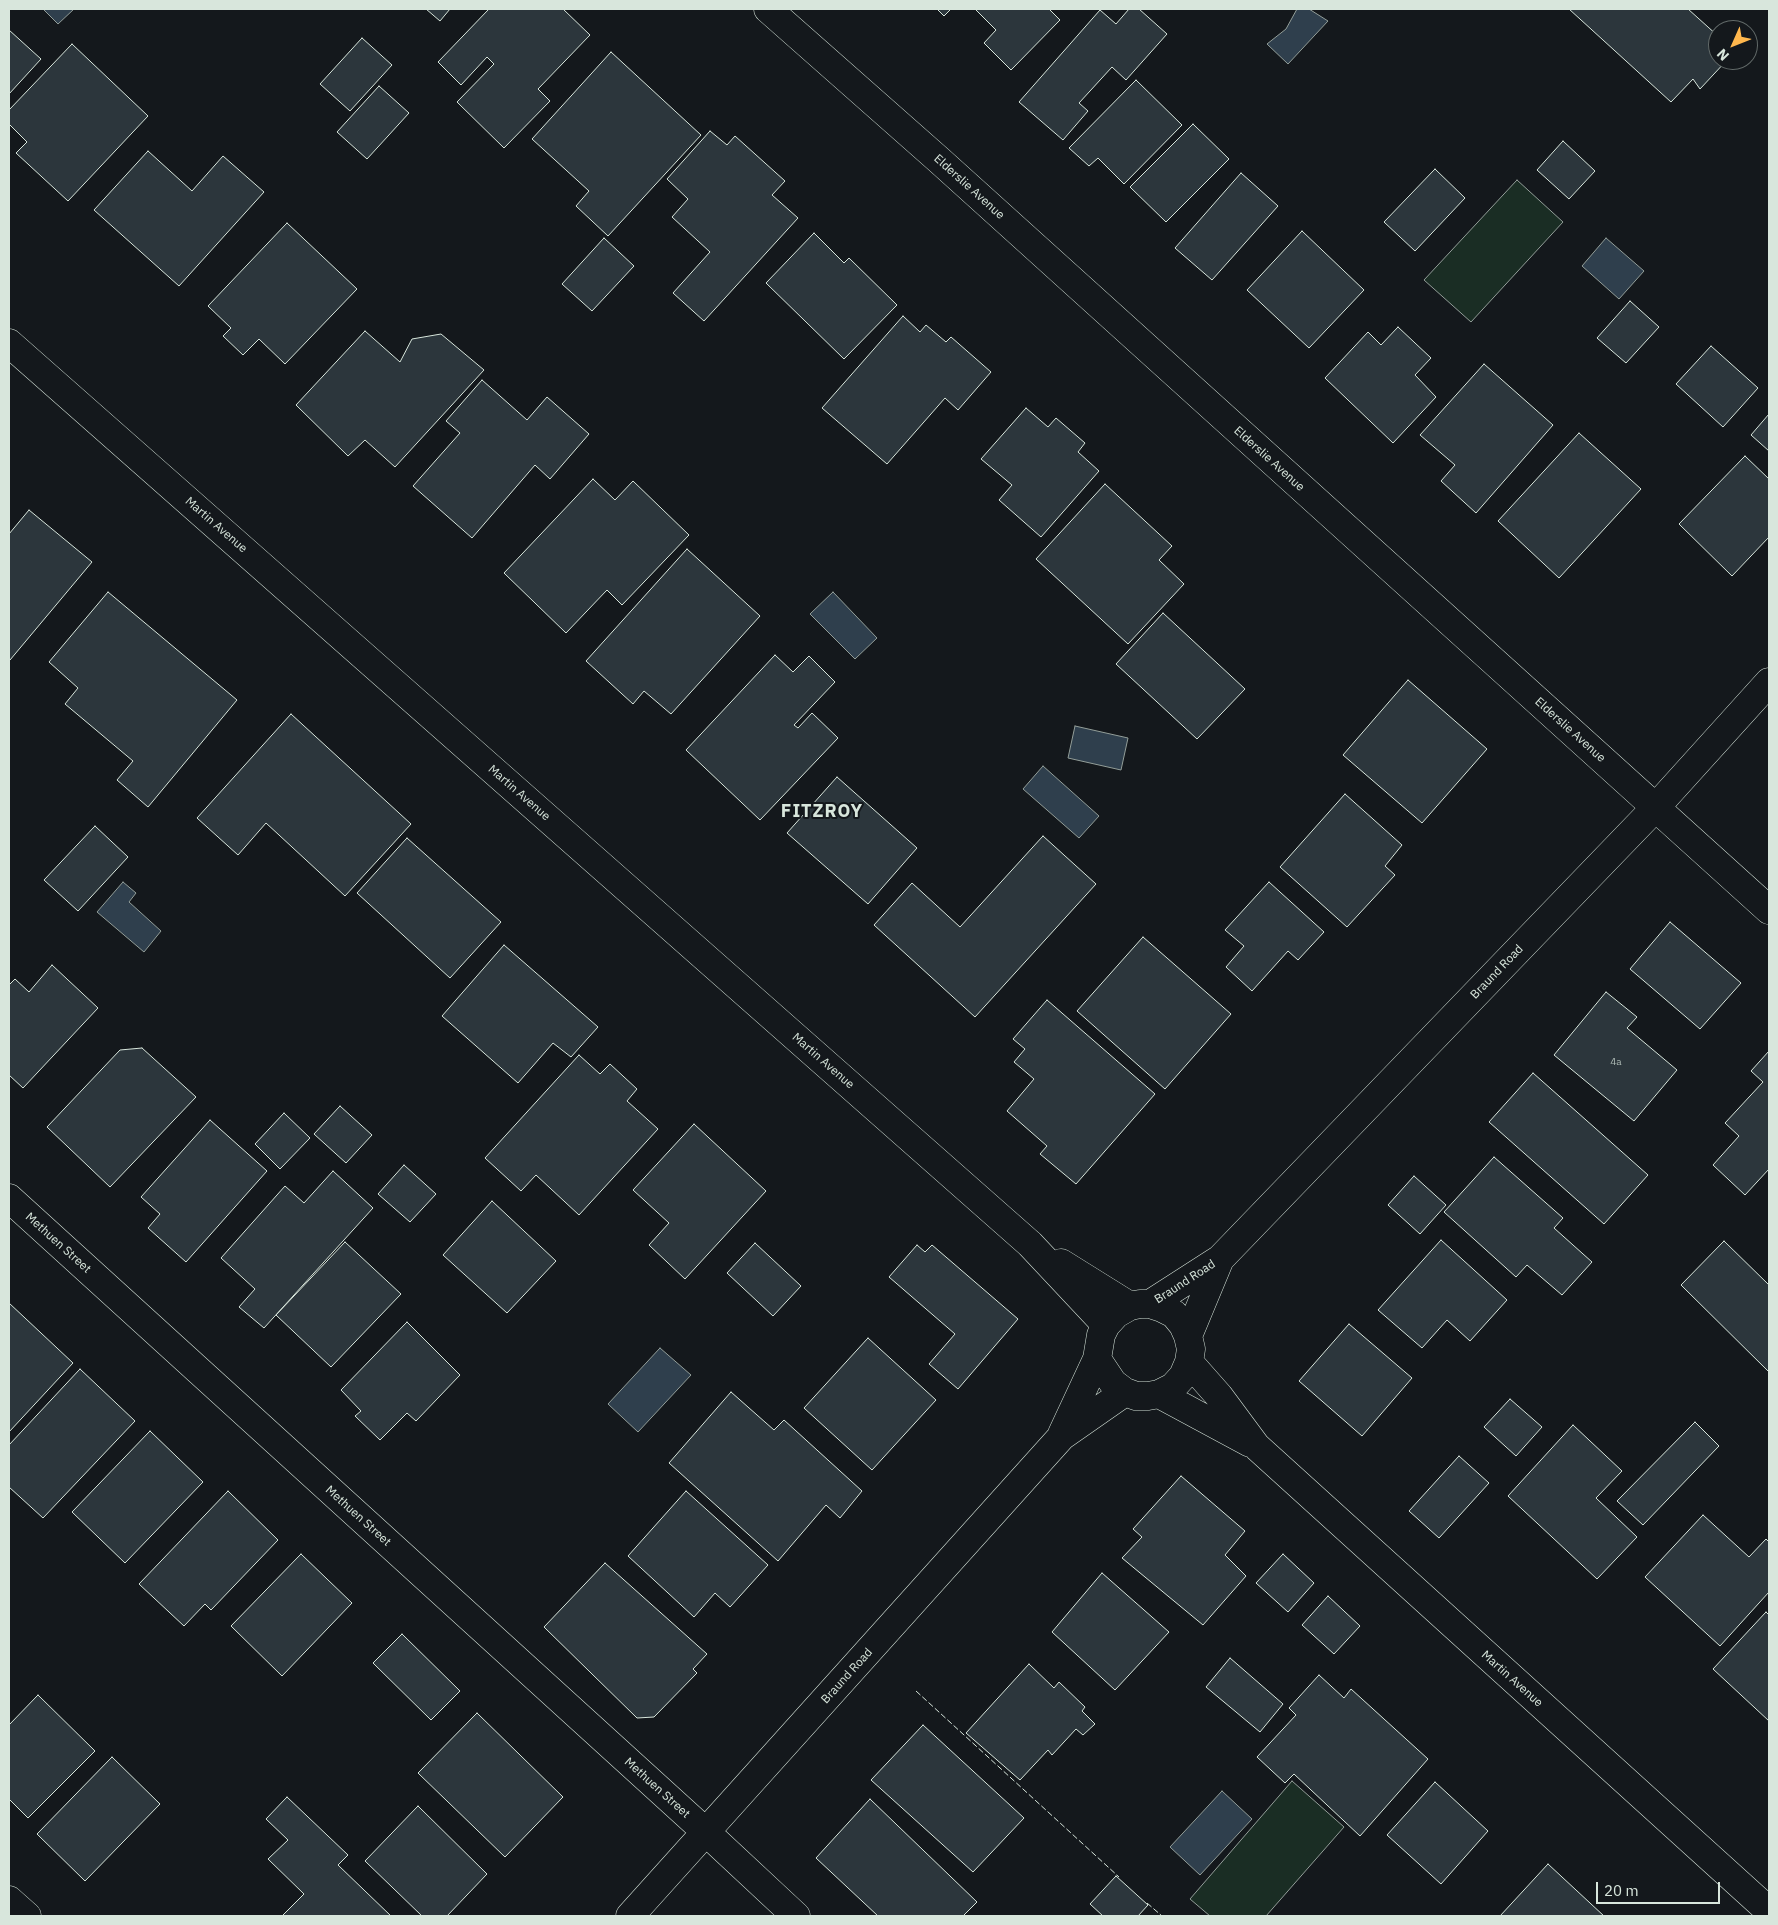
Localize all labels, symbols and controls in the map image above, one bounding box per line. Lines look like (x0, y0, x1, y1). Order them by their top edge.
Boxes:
north arrow (1708, 20, 1758, 70)
text: N (1713, 45, 1733, 65)
street label: Elderslie Avenue (931, 152, 1007, 222)
street label: Elderslie Avenue (1231, 424, 1307, 494)
street label: Martin Avenue (182, 494, 250, 556)
street label: Elderslie Avenue (1532, 695, 1608, 765)
street label: Martin Avenue (485, 762, 553, 824)
district label: FITZROY (780, 801, 864, 823)
street label: Braund Road (1468, 942, 1526, 1002)
street label: Martin Avenue (789, 1030, 857, 1092)
house number: 4a (1610, 1056, 1622, 1068)
street label: Methuen Street (22, 1210, 94, 1276)
street label: Braund Road (1152, 1257, 1218, 1307)
street label: Methuen Street (322, 1483, 394, 1549)
street label: Braund Road (818, 1645, 876, 1707)
street label: Martin Avenue (1478, 1648, 1546, 1710)
street label: Methuen Street (621, 1755, 693, 1821)
scale bar (1598, 1872, 1722, 1904)
text: 20 m (1604, 1881, 1639, 1900)

